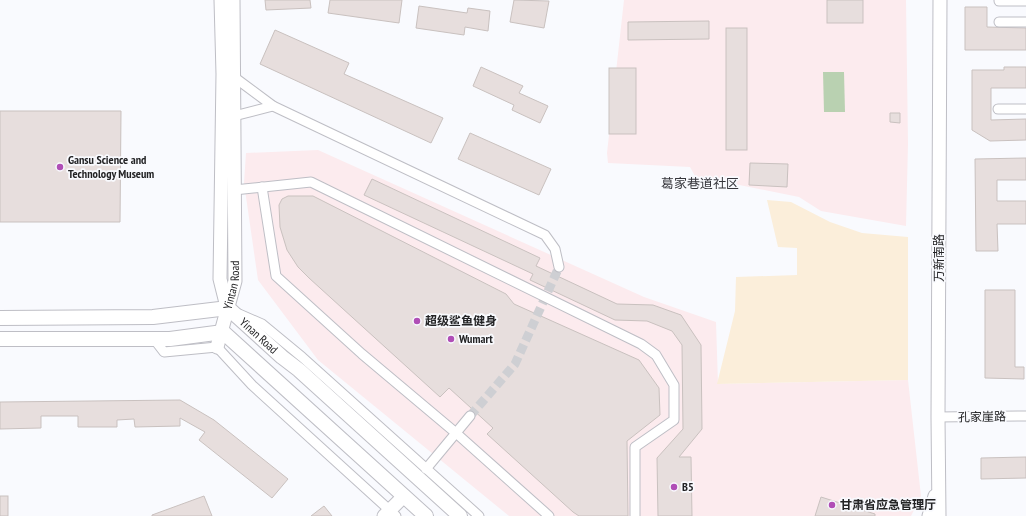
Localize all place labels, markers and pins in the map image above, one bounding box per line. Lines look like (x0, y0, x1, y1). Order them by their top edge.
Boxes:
place label: Gansu Science and Technology Museum (68, 152, 154, 181)
marker: Gansu Science and Technology Museum (55, 162, 65, 172)
place label: 超级鲨鱼健身 (425, 313, 497, 328)
marker: 超级鲨鱼健身 (412, 316, 422, 326)
place label: Wumart (458, 331, 493, 346)
marker: Wumart (446, 334, 456, 344)
place label: B5 (682, 479, 694, 494)
marker: B5 (669, 482, 679, 492)
place label: 甘肃省应急管理厅 (840, 497, 936, 512)
marker: 甘肃省应急管理厅 (827, 500, 837, 510)

